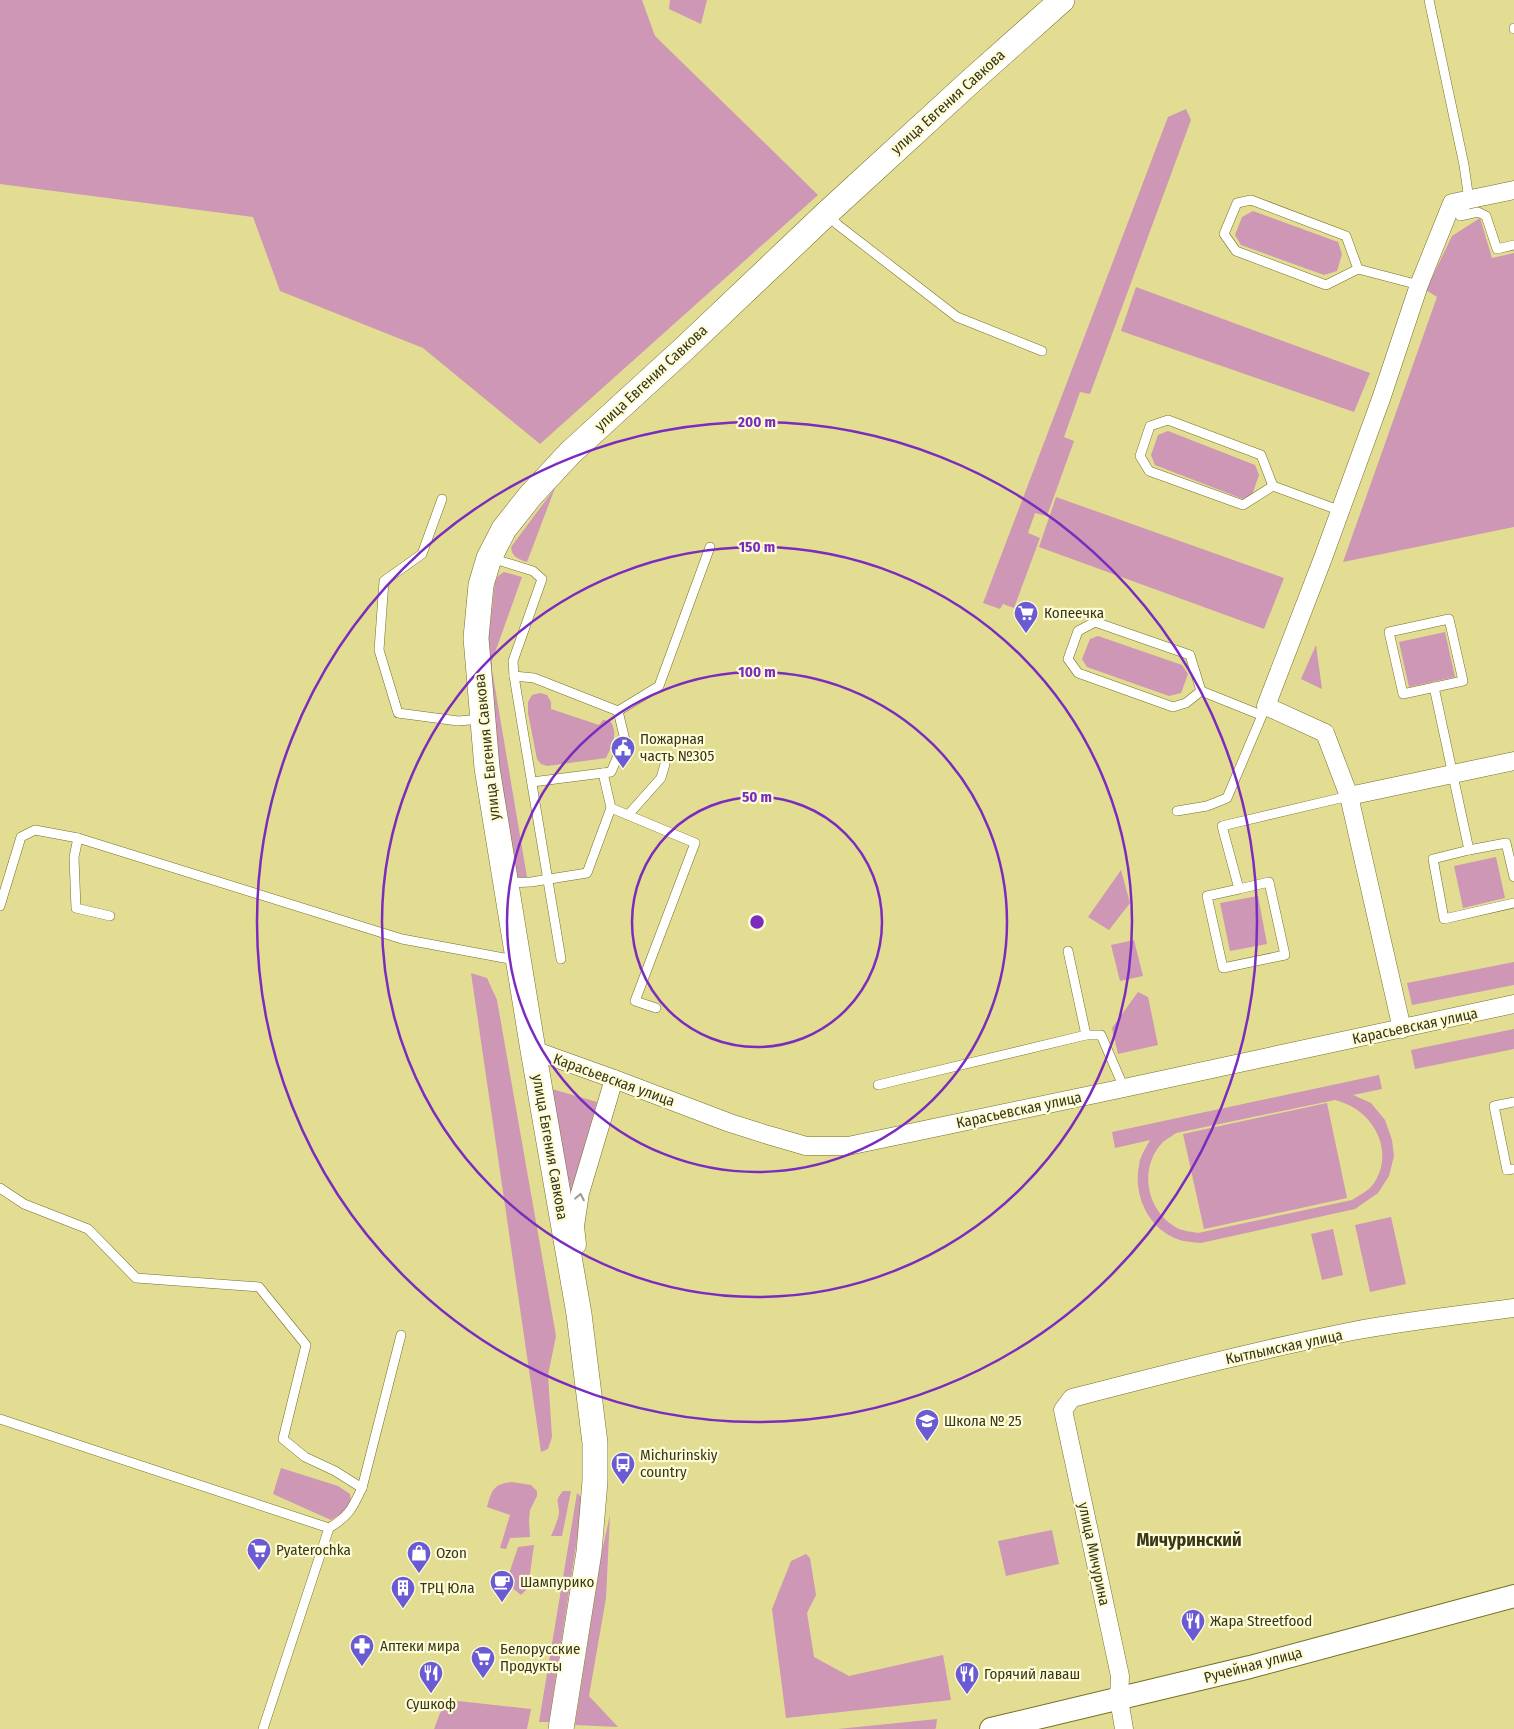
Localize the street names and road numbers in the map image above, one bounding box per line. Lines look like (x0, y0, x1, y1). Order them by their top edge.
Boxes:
street label: улица Евгения Савкова (887, 46, 1009, 158)
street label: улица Евгения Савкова (591, 321, 711, 435)
street label: улица Евгения Савкова (470, 673, 504, 821)
street label: Карасьевская улица (1351, 1004, 1479, 1048)
street label: Карасьевская улица (551, 1050, 677, 1110)
street label: улица Евгения Савкова (528, 1073, 572, 1221)
street label: Карасьевская улица (955, 1088, 1083, 1132)
street label: Кытлымская улица (1224, 1326, 1344, 1368)
street label: улица Мичурина (1074, 1501, 1114, 1607)
street label: Ручейная улица (1202, 1643, 1304, 1687)

